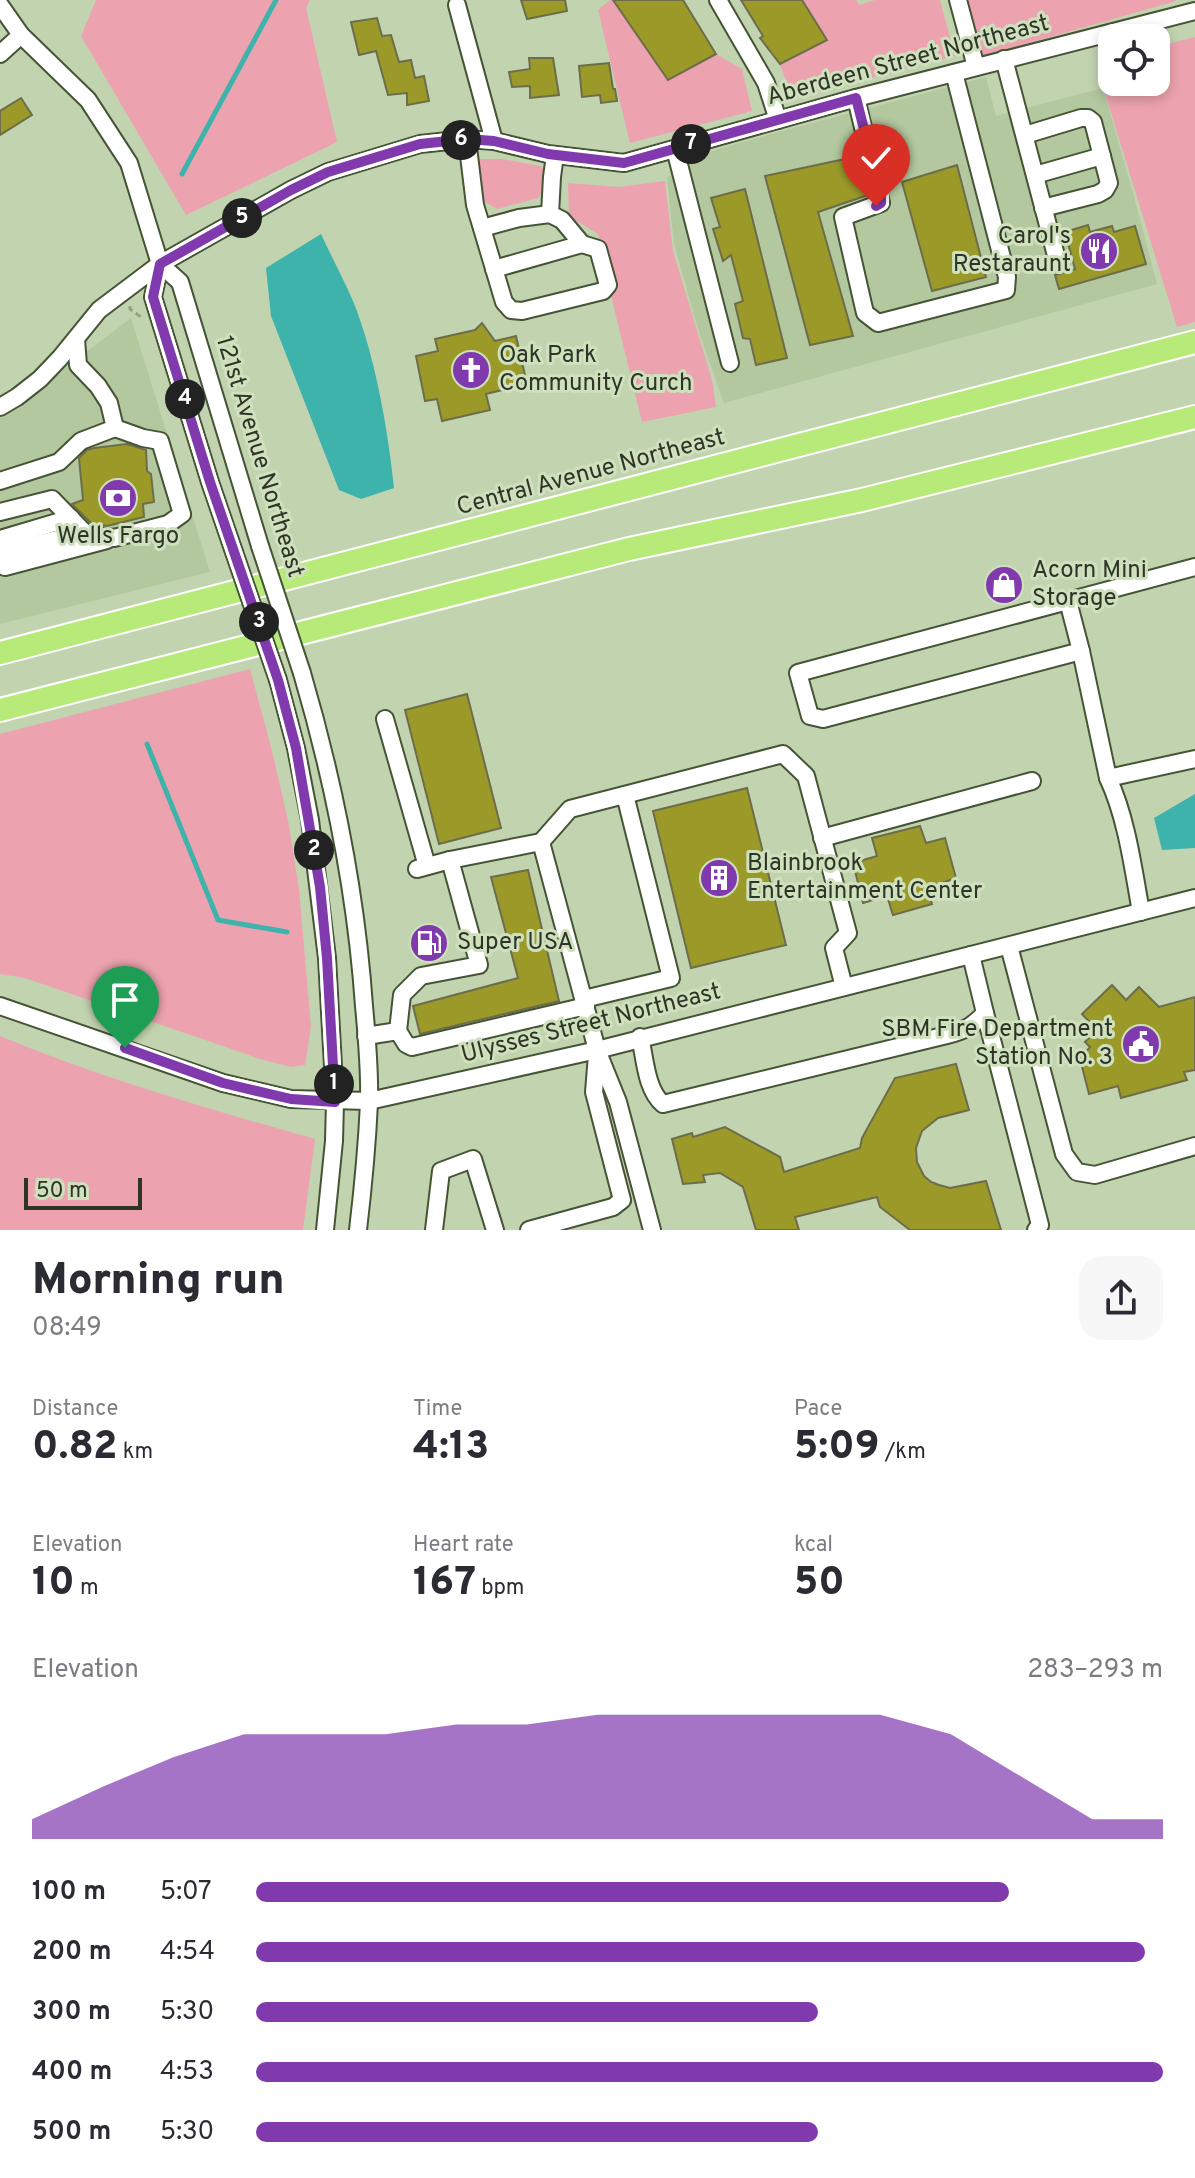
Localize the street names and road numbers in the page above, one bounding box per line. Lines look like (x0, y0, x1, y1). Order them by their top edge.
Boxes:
street label: Aberdeen Street Northeast (764, 9, 1052, 113)
street label: 121st Avenue Northeast (208, 333, 310, 581)
street label: Central Avenue Northeast (454, 423, 728, 523)
street label: Ulysses Street Northeast (458, 977, 724, 1071)

